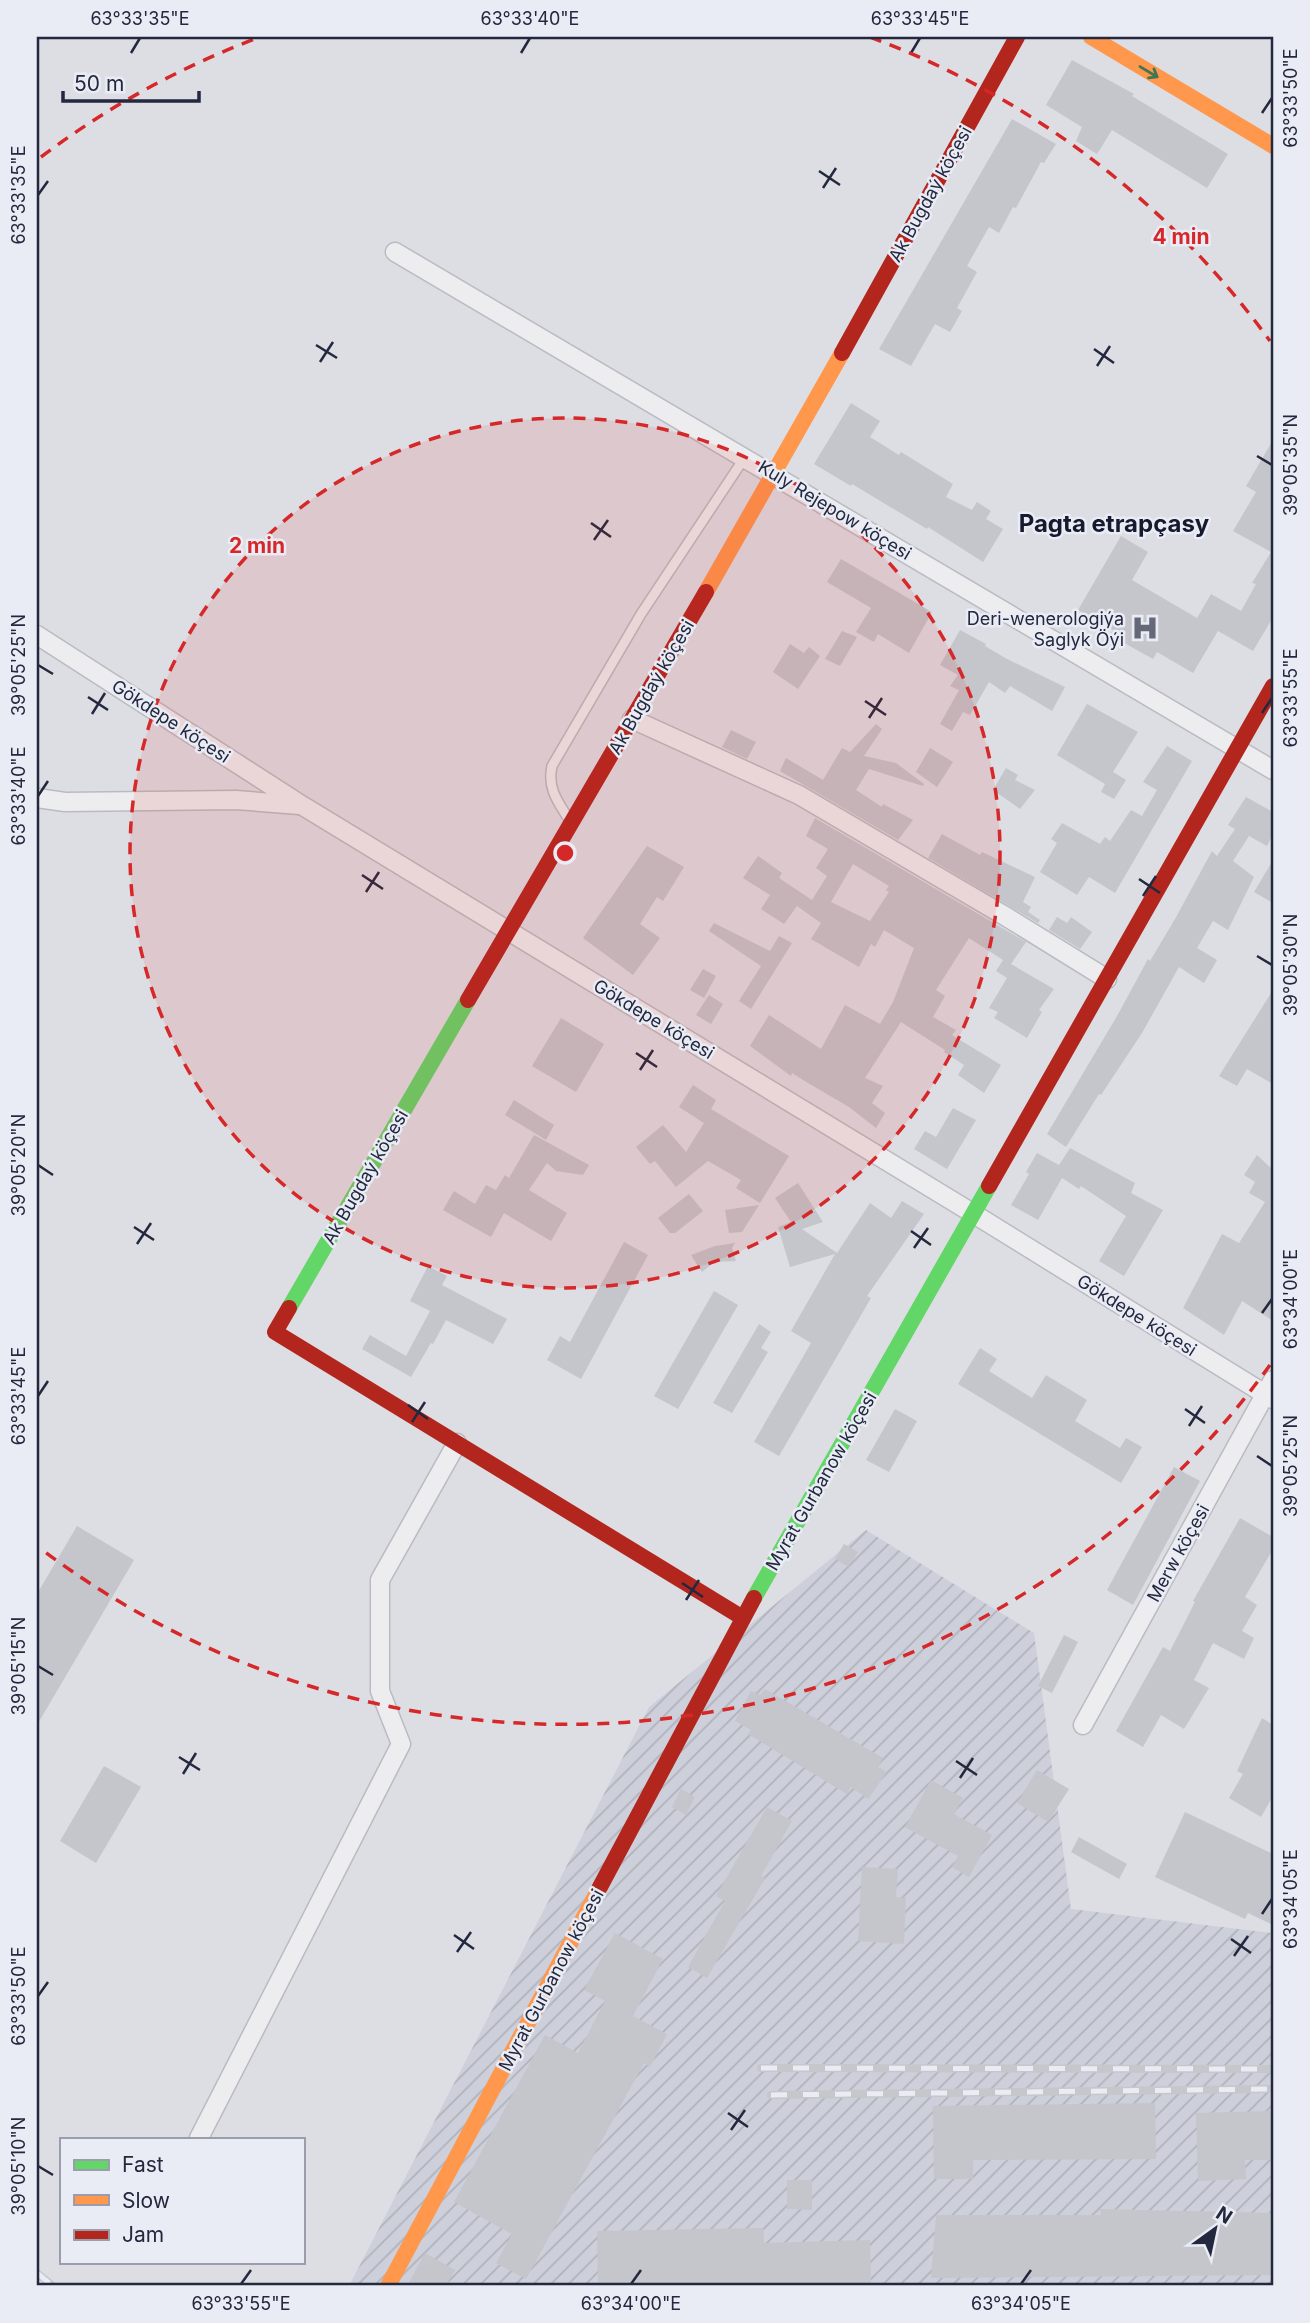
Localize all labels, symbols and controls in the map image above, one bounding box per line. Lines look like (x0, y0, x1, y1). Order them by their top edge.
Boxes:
text: 63°33'35"E (90, 8, 190, 29)
text: 63°33'40"E (481, 8, 579, 29)
text: 63°33'45"E (871, 8, 969, 29)
text: 63°33'50"E (1280, 48, 1301, 148)
scale bar (63, 60, 200, 104)
one-way arrow (1139, 65, 1159, 79)
text: 50 m (74, 71, 124, 96)
street label: Ak Bugdaý köçesi (884, 123, 976, 265)
text: 63°33'35"E (8, 145, 29, 245)
text: 4 min (1152, 224, 1210, 249)
text: 39°05'35"N (1280, 414, 1301, 516)
street label: Kuly Rejepow köçesi (755, 456, 915, 564)
district label: Pagta etrapçasy (1019, 509, 1210, 538)
text: 2 min (229, 533, 285, 558)
place label: Deri-wenerologiýa Saglyk Öýi (967, 608, 1124, 650)
hospital icon: Deri-wenerologiýa Saglyk Öýi (1130, 613, 1160, 643)
text: 39°05'25"N (8, 614, 29, 716)
street label: Ak Bugdaý köçesi (604, 616, 698, 758)
text: 63°33'55"E (1280, 649, 1301, 747)
street label: Gökdepe köçesi (108, 675, 234, 767)
text: 63°33'40"E (8, 747, 29, 845)
centre of rings (553, 841, 577, 865)
text: 39°05'30"N (1280, 914, 1301, 1016)
street label: Gökdepe köçesi (590, 975, 718, 1063)
street label: Ak Bugdaý köçesi (318, 1106, 412, 1248)
text: 39°05'20"N (8, 1114, 29, 1216)
text: 63°34'00"E (1280, 1249, 1301, 1349)
street label: Gökdepe köçesi (1073, 1270, 1201, 1360)
text: 63°33'45"E (8, 1347, 29, 1445)
street label: Myrat Gurbanow köçesi (761, 1388, 881, 1574)
text: 39°05'25"N (1280, 1415, 1301, 1517)
street label: Merw köçesi (1143, 1501, 1213, 1605)
text: 39°05'15"N (8, 1617, 29, 1715)
text: 63°34'05"E (1280, 1849, 1301, 1949)
street label: Myrat Gurbanow köçesi (494, 1886, 608, 2074)
text: 63°33'50"E (8, 1946, 29, 2046)
text: 39°05'10"N (8, 2117, 29, 2215)
legend (60, 2138, 304, 2264)
text: Fast (122, 2152, 164, 2177)
text: Slow (122, 2188, 170, 2213)
north arrow (1180, 2194, 1250, 2264)
text: N (1212, 2202, 1236, 2229)
text: Jam (122, 2222, 164, 2247)
text: 63°33'55"E (192, 2293, 290, 2314)
text: 63°34'00"E (581, 2293, 681, 2314)
text: 63°34'05"E (971, 2293, 1071, 2314)

